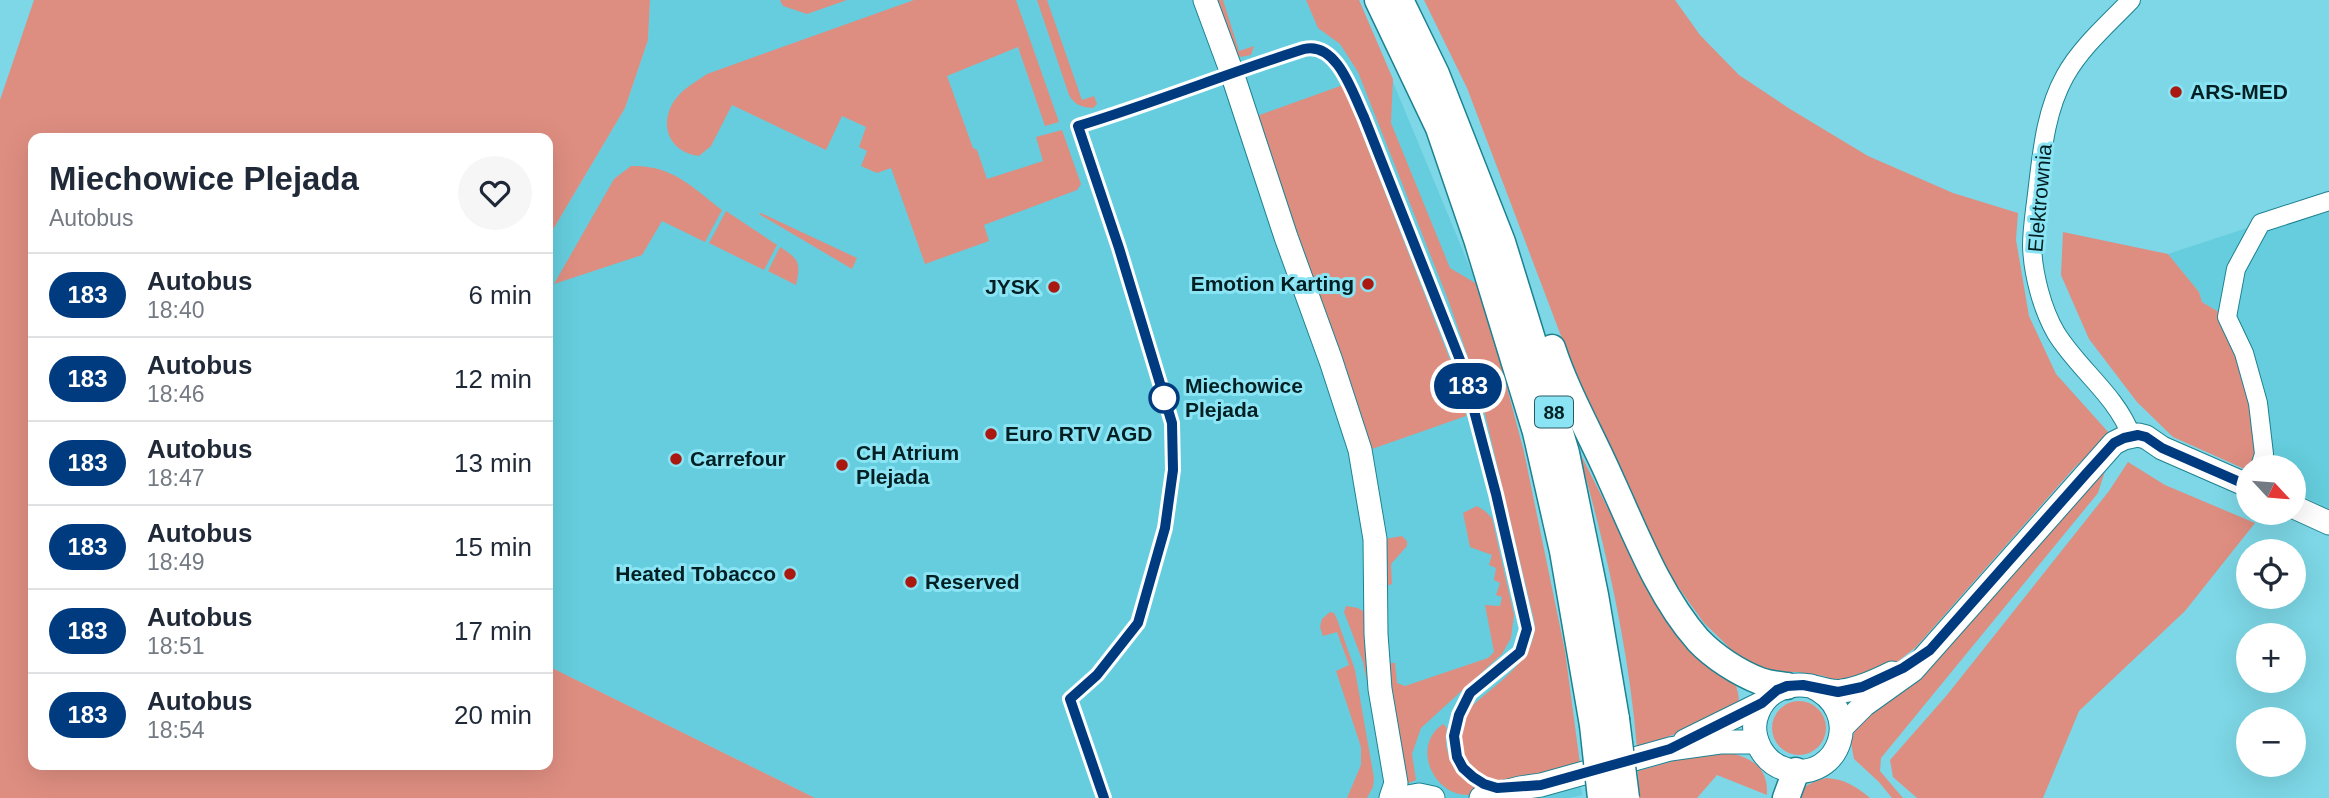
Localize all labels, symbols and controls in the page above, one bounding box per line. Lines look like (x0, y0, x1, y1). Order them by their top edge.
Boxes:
place label: ARS-MED (2190, 80, 2288, 103)
marker: ARS-MED (2168, 84, 2184, 100)
street label: Elektrownia (2023, 143, 2056, 253)
button: heart (458, 156, 532, 230)
text: Miechowice Plejada (49, 160, 359, 197)
text: Autobus (49, 205, 133, 231)
text: Autobus (147, 266, 252, 296)
place label: Emotion Karting (1191, 272, 1354, 295)
place label: JYSK (985, 275, 1040, 298)
marker: Emotion Karting (1360, 276, 1376, 292)
marker: JYSK (1046, 279, 1062, 295)
text: 6 min (468, 280, 532, 310)
text: 183 (67, 281, 108, 308)
text: 18:40 (147, 297, 205, 323)
text: Autobus (147, 350, 252, 380)
line badge: 183 (1428, 363, 1508, 409)
text: 12 min (454, 364, 532, 394)
text: 183 (67, 365, 108, 392)
text: 183 (1448, 372, 1488, 399)
place label: Miechowice Plejada (1185, 374, 1303, 421)
text: 18:46 (147, 381, 205, 407)
marker: Miechowice Plejada (1149, 383, 1179, 413)
road number: 88 (1535, 396, 1573, 428)
place label: Euro RTV AGD (1005, 422, 1152, 445)
marker: Euro RTV AGD (983, 426, 999, 442)
text: Autobus (147, 434, 252, 464)
place label: CH Atrium Plejada (856, 441, 959, 488)
place label: Carrefour (690, 447, 786, 470)
text: 13 min (454, 448, 532, 478)
text: 183 (67, 449, 108, 476)
marker: Carrefour (668, 451, 684, 467)
north arrow (2236, 455, 2306, 525)
map controls (2236, 455, 2306, 777)
marker: CH Atrium Plejada (834, 457, 850, 473)
text: 18:47 (147, 465, 205, 491)
text: Autobus (147, 518, 252, 548)
text: 15 min (454, 532, 532, 562)
text: 183 (67, 533, 108, 560)
button: locate (2236, 539, 2306, 609)
text: 18:49 (147, 549, 205, 575)
place label: Heated Tobacco (615, 562, 776, 585)
marker: Heated Tobacco (782, 566, 798, 582)
place label: Reserved (925, 570, 1020, 593)
marker: Reserved (903, 574, 919, 590)
text: Autobus (147, 602, 252, 632)
text: 17 min (454, 616, 532, 646)
text: 183 (67, 617, 108, 644)
button: + (2236, 623, 2306, 693)
text: 18:51 (147, 633, 205, 659)
text: Autobus (147, 686, 252, 716)
text: 20 min (454, 700, 532, 730)
text: 183 (67, 701, 108, 728)
button: − (2236, 707, 2306, 777)
text: 18:54 (147, 717, 205, 743)

